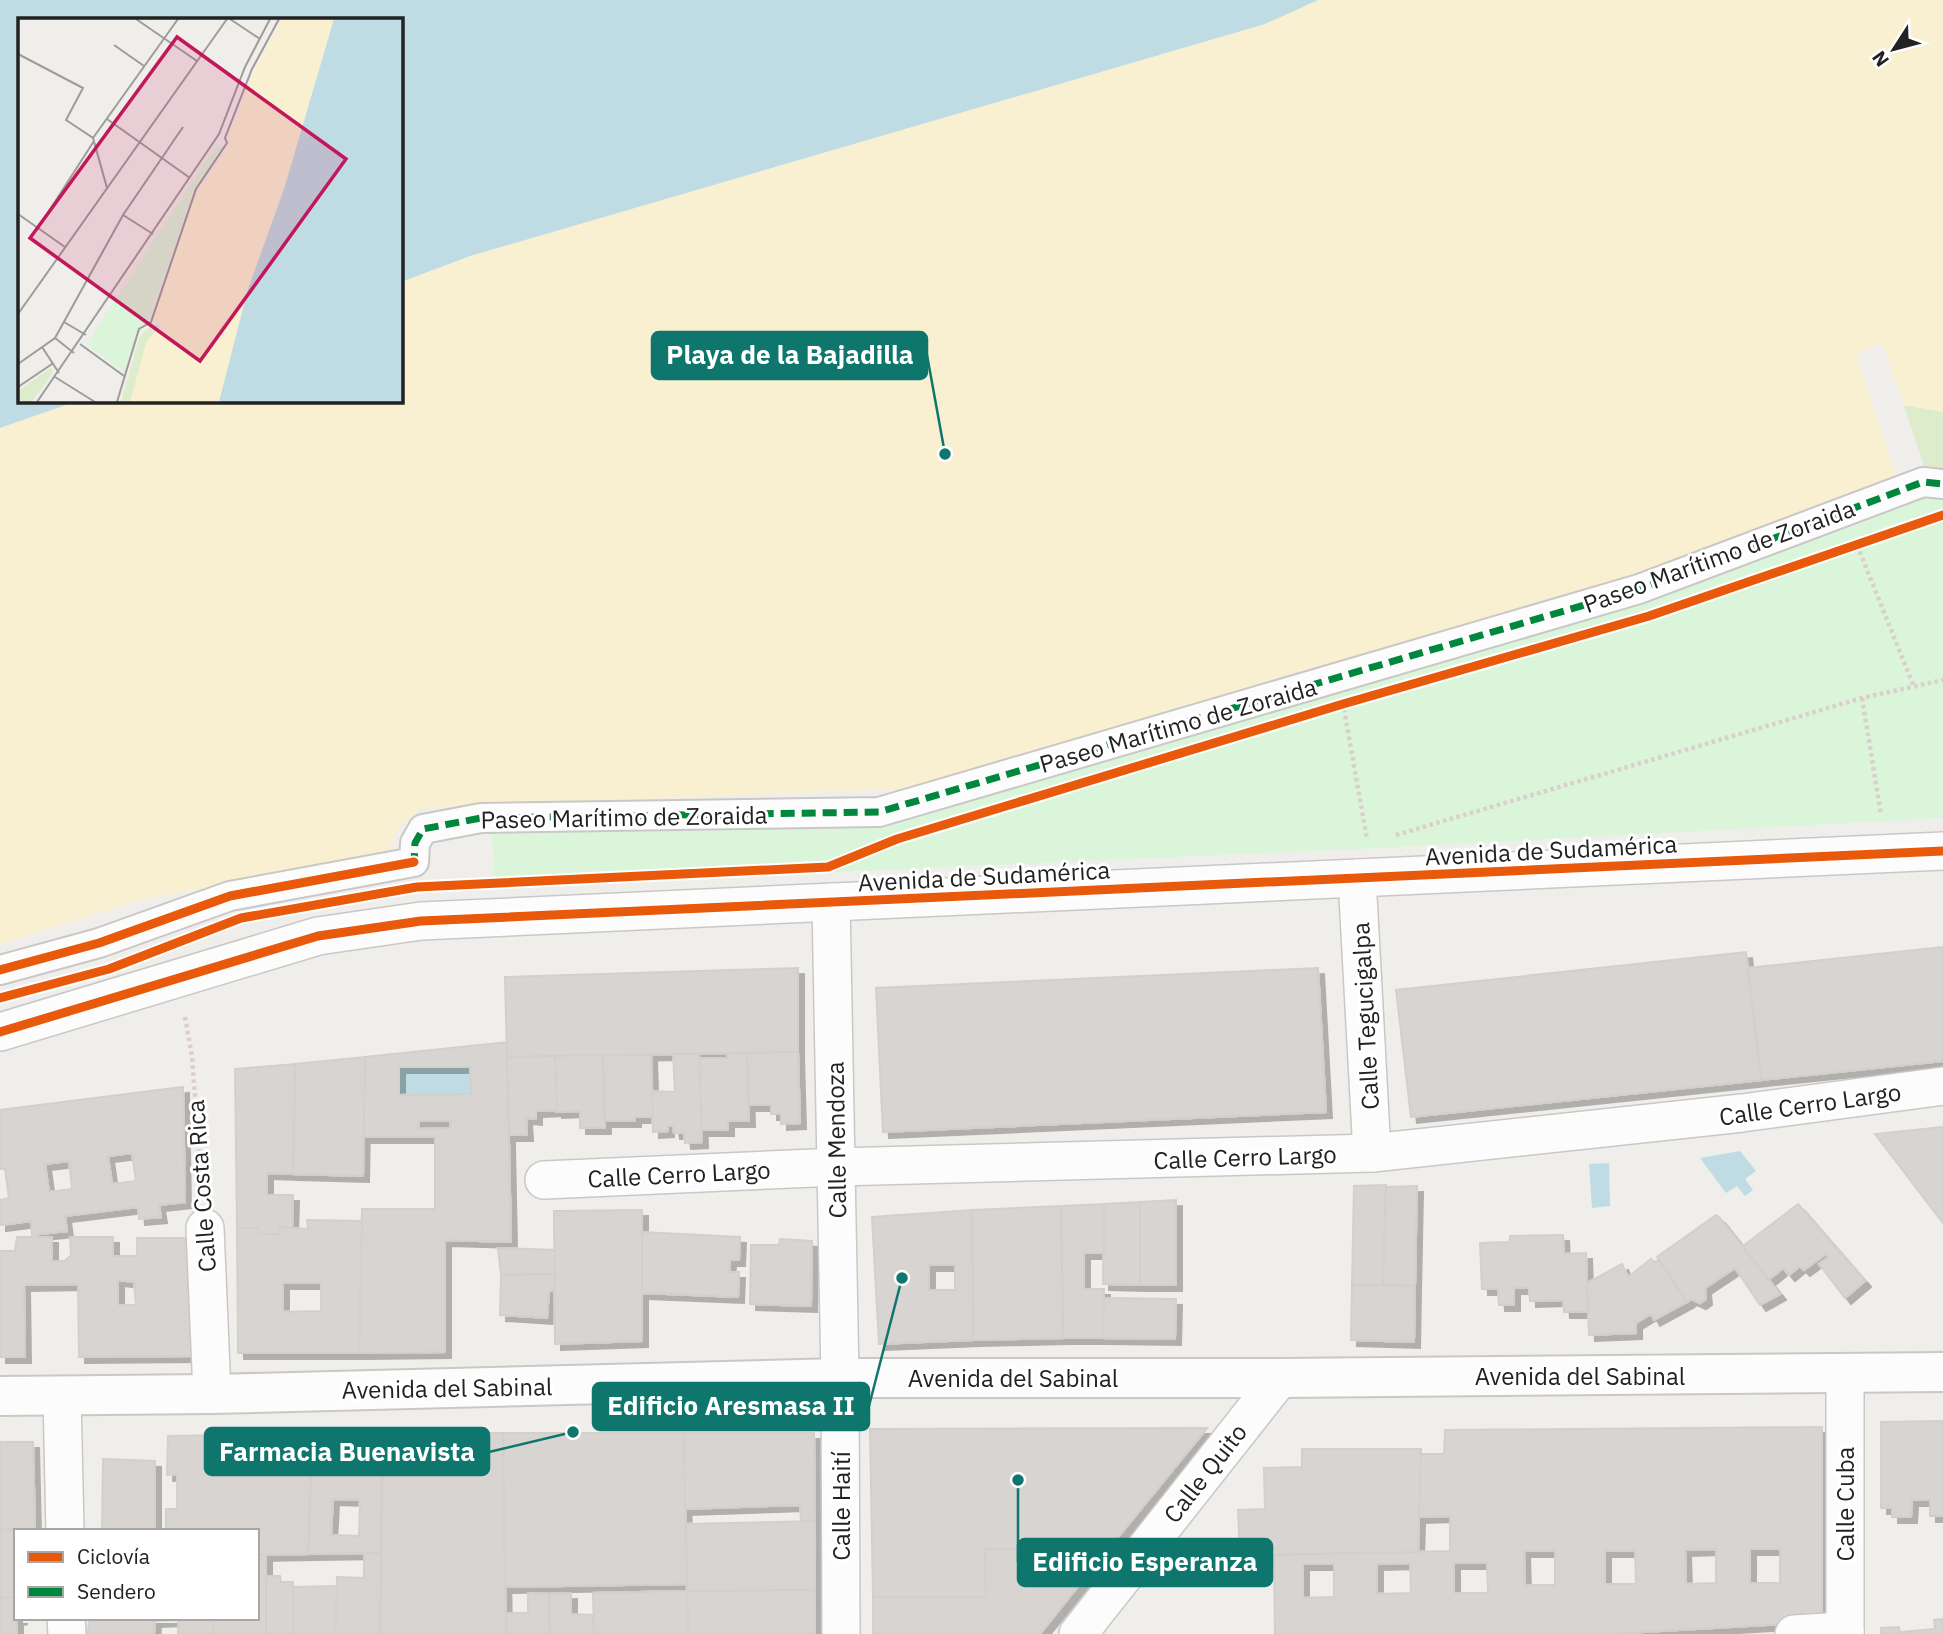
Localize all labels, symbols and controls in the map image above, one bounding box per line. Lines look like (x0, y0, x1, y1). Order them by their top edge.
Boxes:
north arrow (1859, 14, 1929, 84)
inset map (18, 18, 402, 402)
text: N (1866, 46, 1894, 72)
callout: Playa de la Bajadilla (652, 332, 927, 379)
text: Playa de la Bajadilla (666, 337, 914, 371)
street label: Paseo Marítimo de Zoraida (1579, 492, 1859, 620)
street label: Paseo Marítimo de Zoraida (1036, 670, 1320, 780)
street label: Paseo Marítimo de Zoraida (480, 798, 768, 836)
street label: Avenida de Sudamérica (1424, 827, 1678, 873)
street label: Avenida de Sudamérica (857, 853, 1111, 899)
street label: Calle Tegucigalpa (1344, 921, 1386, 1111)
street label: Calle Mendoza (819, 1061, 853, 1219)
street label: Calle Cerro Largo (1717, 1075, 1903, 1133)
street label: Calle Costa Rica (179, 1099, 223, 1273)
street label: Calle Cerro Largo (1153, 1138, 1337, 1176)
street label: Calle Cerro Largo (587, 1153, 771, 1195)
street label: Avenida del Sabinal (1475, 1360, 1685, 1392)
street label: Avenida del Sabinal (908, 1362, 1118, 1394)
street label: Avenida del Sabinal (341, 1370, 553, 1406)
callout: Edificio Aresmasa II (593, 1383, 869, 1430)
text: Edificio Aresmasa II (607, 1388, 855, 1422)
street label: Calle Quito (1156, 1417, 1254, 1529)
callout: Farmacia Buenavista (205, 1428, 489, 1475)
text: Farmacia Buenavista (219, 1434, 475, 1468)
street label: Calle Cuba (1829, 1446, 1861, 1561)
street label: Calle Haití (825, 1451, 857, 1561)
legend (14, 1529, 259, 1620)
callout: Edificio Esperanza (1018, 1539, 1272, 1586)
text: Ciclovía (77, 1542, 150, 1570)
text: Edificio Esperanza (1032, 1544, 1258, 1578)
text: Sendero (77, 1577, 156, 1605)

